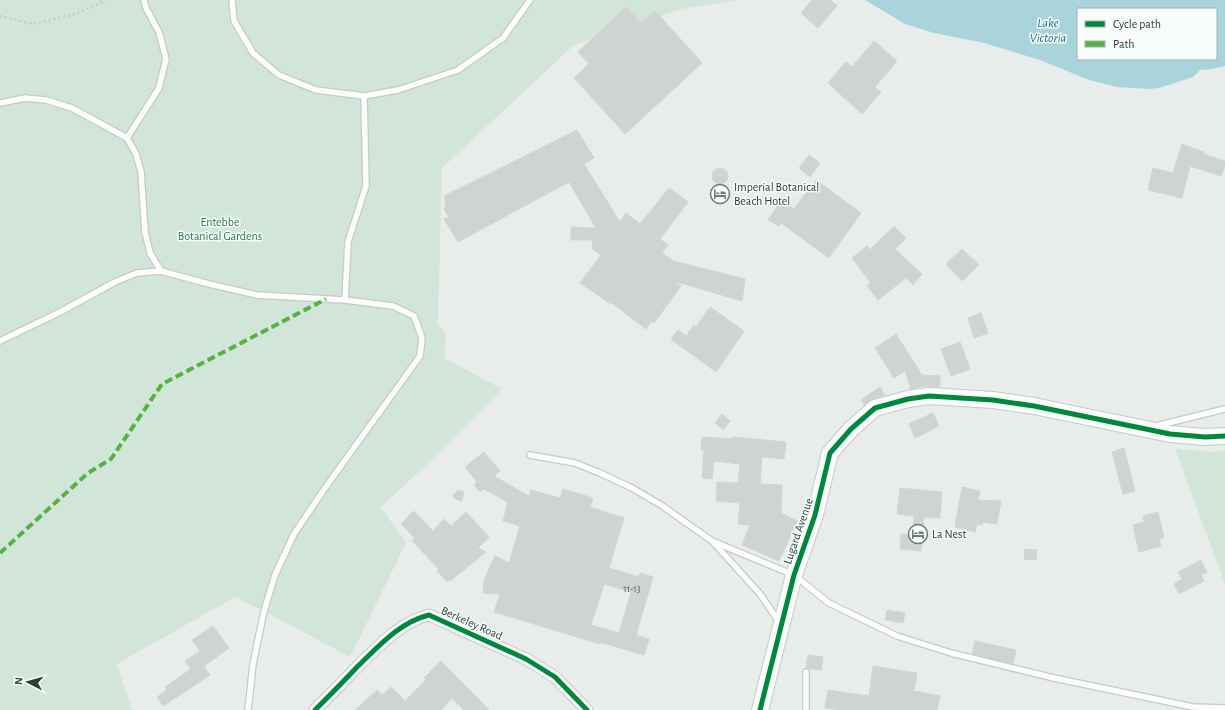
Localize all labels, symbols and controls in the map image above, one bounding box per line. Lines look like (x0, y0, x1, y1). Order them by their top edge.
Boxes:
legend (1077, 8, 1217, 60)
water label: Lake Victoria (1030, 17, 1066, 45)
text: Cycle path (1113, 18, 1161, 31)
text: Path (1113, 38, 1135, 50)
place label: Imperial Botanical Beach Hotel (734, 181, 819, 207)
hotel icon: Imperial Botanical Beach Hotel (709, 183, 731, 205)
park label: Entebbe Botanical Gardens (178, 216, 262, 242)
street label: Lugard Avenue (781, 496, 815, 566)
hotel icon: La Nest (907, 523, 929, 545)
place label: La Nest (932, 528, 966, 540)
house number: 11-13 (623, 584, 641, 594)
street label: Berkeley Road (439, 604, 505, 643)
north arrow (8, 662, 48, 702)
text: N (13, 677, 24, 685)

